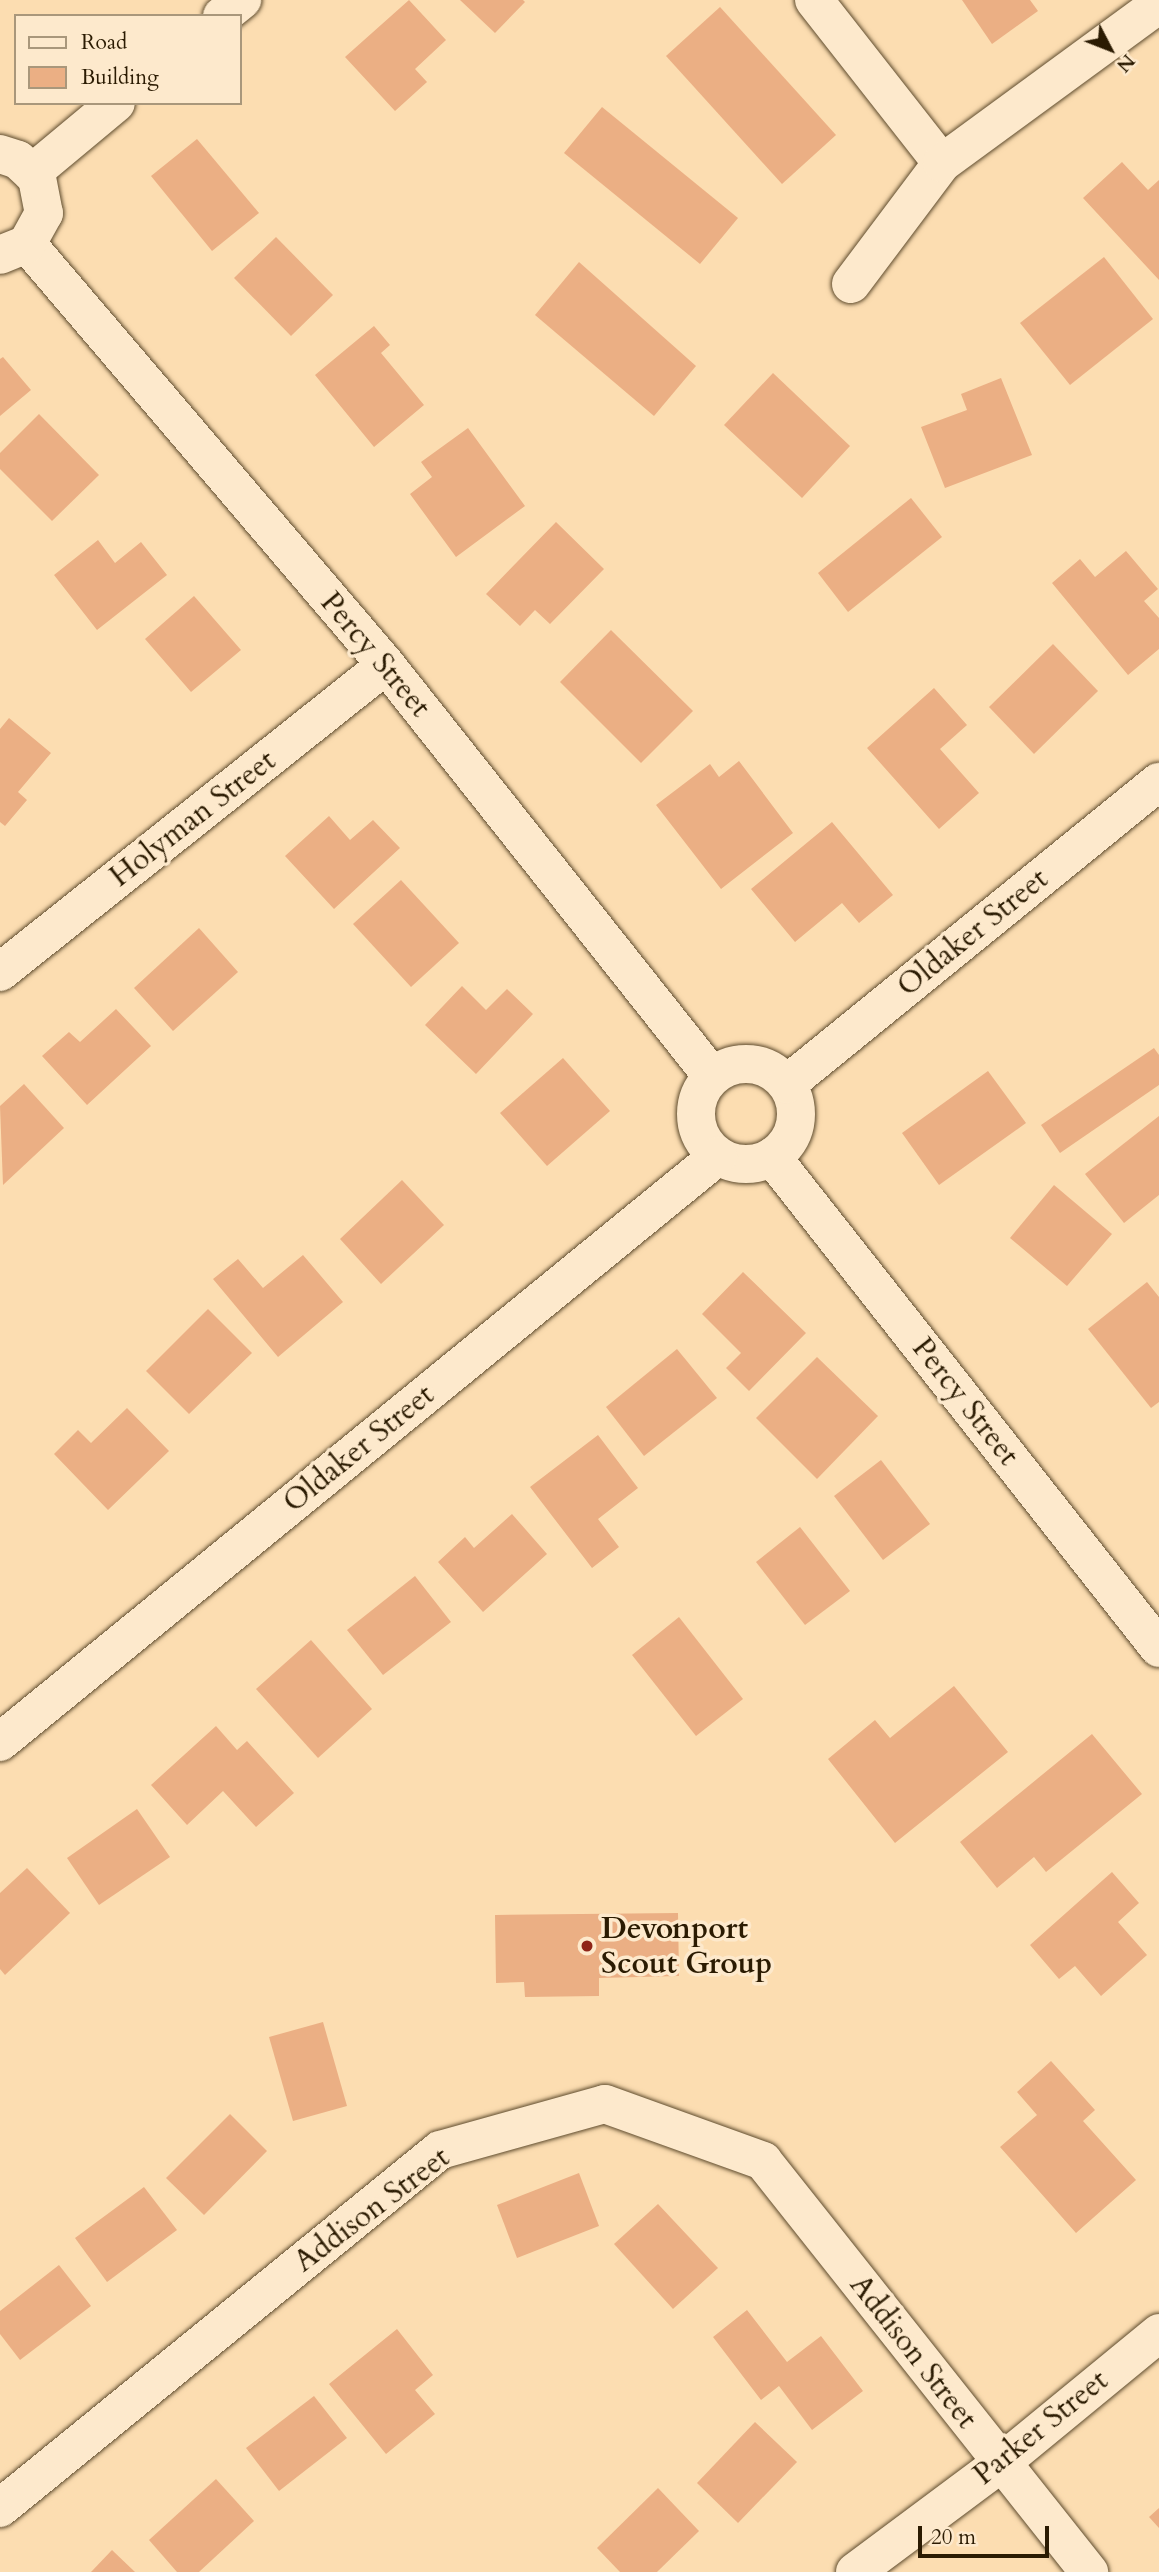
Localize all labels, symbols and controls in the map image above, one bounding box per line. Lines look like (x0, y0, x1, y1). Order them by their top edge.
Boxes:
legend (14, 14, 242, 105)
north arrow (1075, 14, 1145, 84)
text: Road (81, 28, 127, 57)
text: N (1110, 48, 1141, 78)
text: Building (81, 63, 159, 92)
street label: Percy Street (312, 585, 438, 725)
street label: Holyman Street (103, 743, 283, 895)
street label: Oldaker Street (890, 861, 1056, 1005)
street label: Percy Street (904, 1331, 1026, 1473)
street label: Oldaker Street (276, 1377, 442, 1521)
place label: Devonport Scout Group (601, 1911, 772, 1982)
marker: Devonport Scout Group (579, 1938, 595, 1954)
street label: Addison Street (287, 2140, 457, 2280)
street label: Addison Street (842, 2268, 984, 2436)
street label: Parker Street (967, 2363, 1115, 2493)
scale bar (921, 2512, 1052, 2556)
text: 20 m (931, 2523, 976, 2552)

